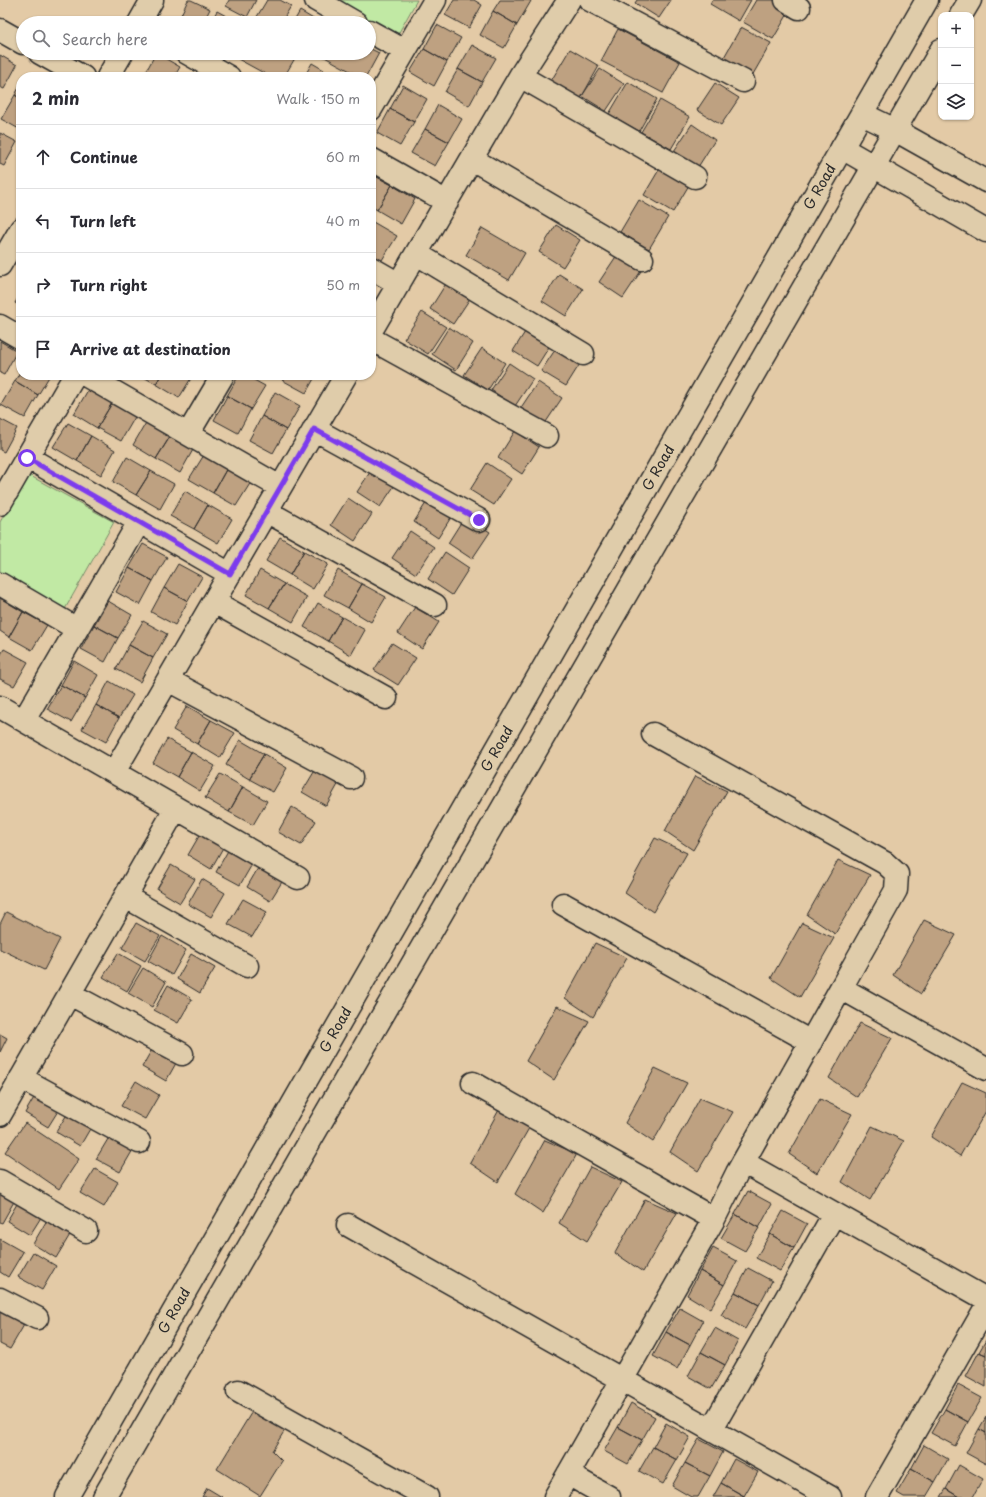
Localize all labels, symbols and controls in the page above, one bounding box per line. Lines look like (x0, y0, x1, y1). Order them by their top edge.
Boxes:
map controls (938, 12, 974, 120)
button: + (938, 12, 974, 48)
search box (16, 16, 376, 60)
icon: search (30, 27, 52, 49)
text: Search here (62, 27, 148, 50)
button: − (938, 48, 974, 84)
button: layers (938, 84, 974, 120)
text: 2 min (32, 85, 79, 111)
text: Walk · 150 m (276, 89, 360, 108)
text: Continue (70, 145, 138, 168)
icon: ahead (32, 146, 54, 168)
text: 60 m (326, 147, 360, 166)
street label: G Road (798, 160, 841, 213)
text: Turn left (70, 209, 136, 232)
icon: left (32, 210, 54, 232)
text: 40 m (326, 211, 360, 230)
text: Turn right (70, 273, 147, 296)
icon: right (32, 274, 54, 296)
text: 50 m (326, 275, 360, 294)
text: Arrive at destination (70, 337, 231, 360)
icon: arrive (32, 338, 54, 360)
street label: G Road (636, 441, 679, 494)
route start (18, 449, 36, 467)
route end (470, 511, 488, 529)
street label: G Road (475, 722, 518, 775)
street label: G Road (314, 1003, 357, 1056)
street label: G Road (152, 1284, 195, 1337)

